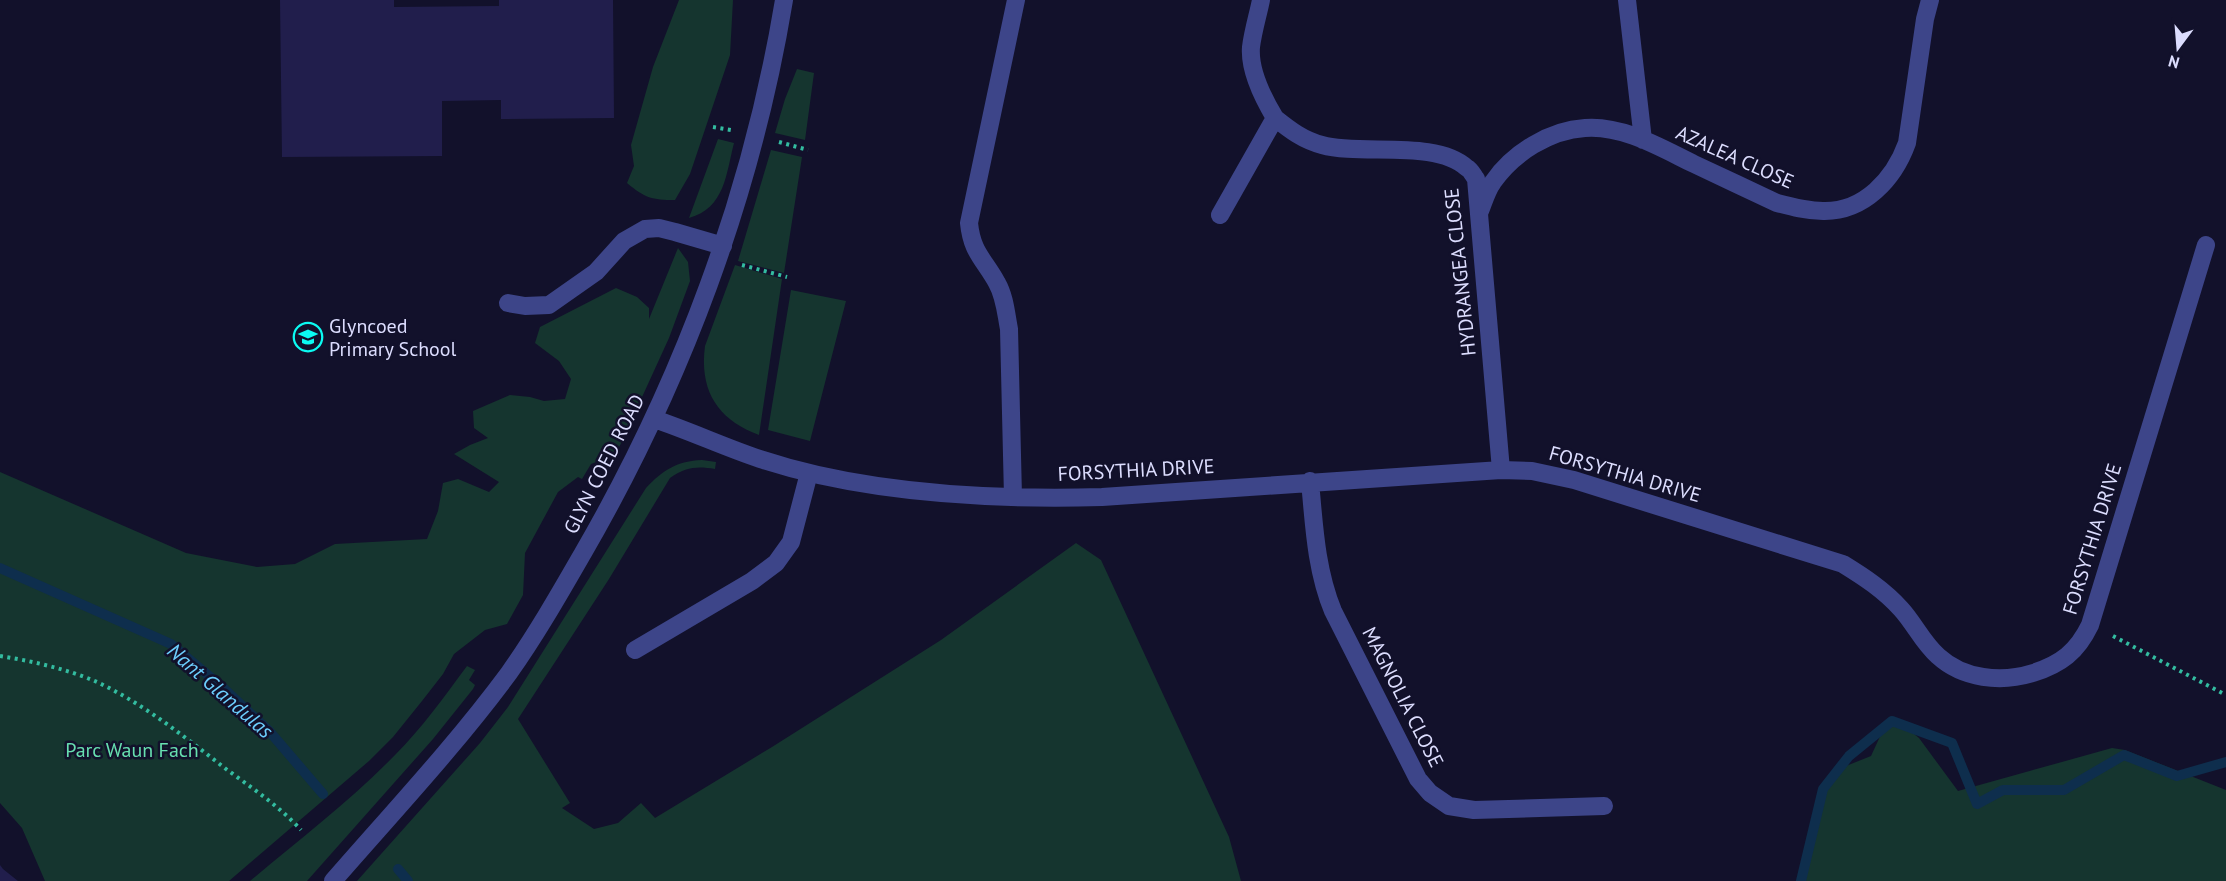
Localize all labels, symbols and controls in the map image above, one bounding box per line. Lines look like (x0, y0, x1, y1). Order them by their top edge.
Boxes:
north arrow (2148, 18, 2208, 78)
text: N (2166, 51, 2182, 73)
street label: AZALEA CLOSE (1672, 119, 1798, 195)
street label: HYDRANGEA CLOSE (1438, 187, 1482, 357)
place label: Glyncoed Primary School (329, 313, 457, 362)
school or university icon: Glyncoed Primary School (292, 321, 324, 353)
street label: GLYN COED ROAD (558, 390, 650, 538)
street label: FORSYTHIA DRIVE (1546, 440, 1704, 508)
street label: FORSYTHIA DRIVE (1057, 453, 1215, 487)
street label: FORSYTHIA DRIVE (2057, 460, 2127, 618)
street label: MAGNOLIA CLOSE (1356, 622, 1450, 772)
water label: Nant Glandulas (162, 637, 279, 744)
park label: Parc Waun Fach (65, 737, 199, 763)

